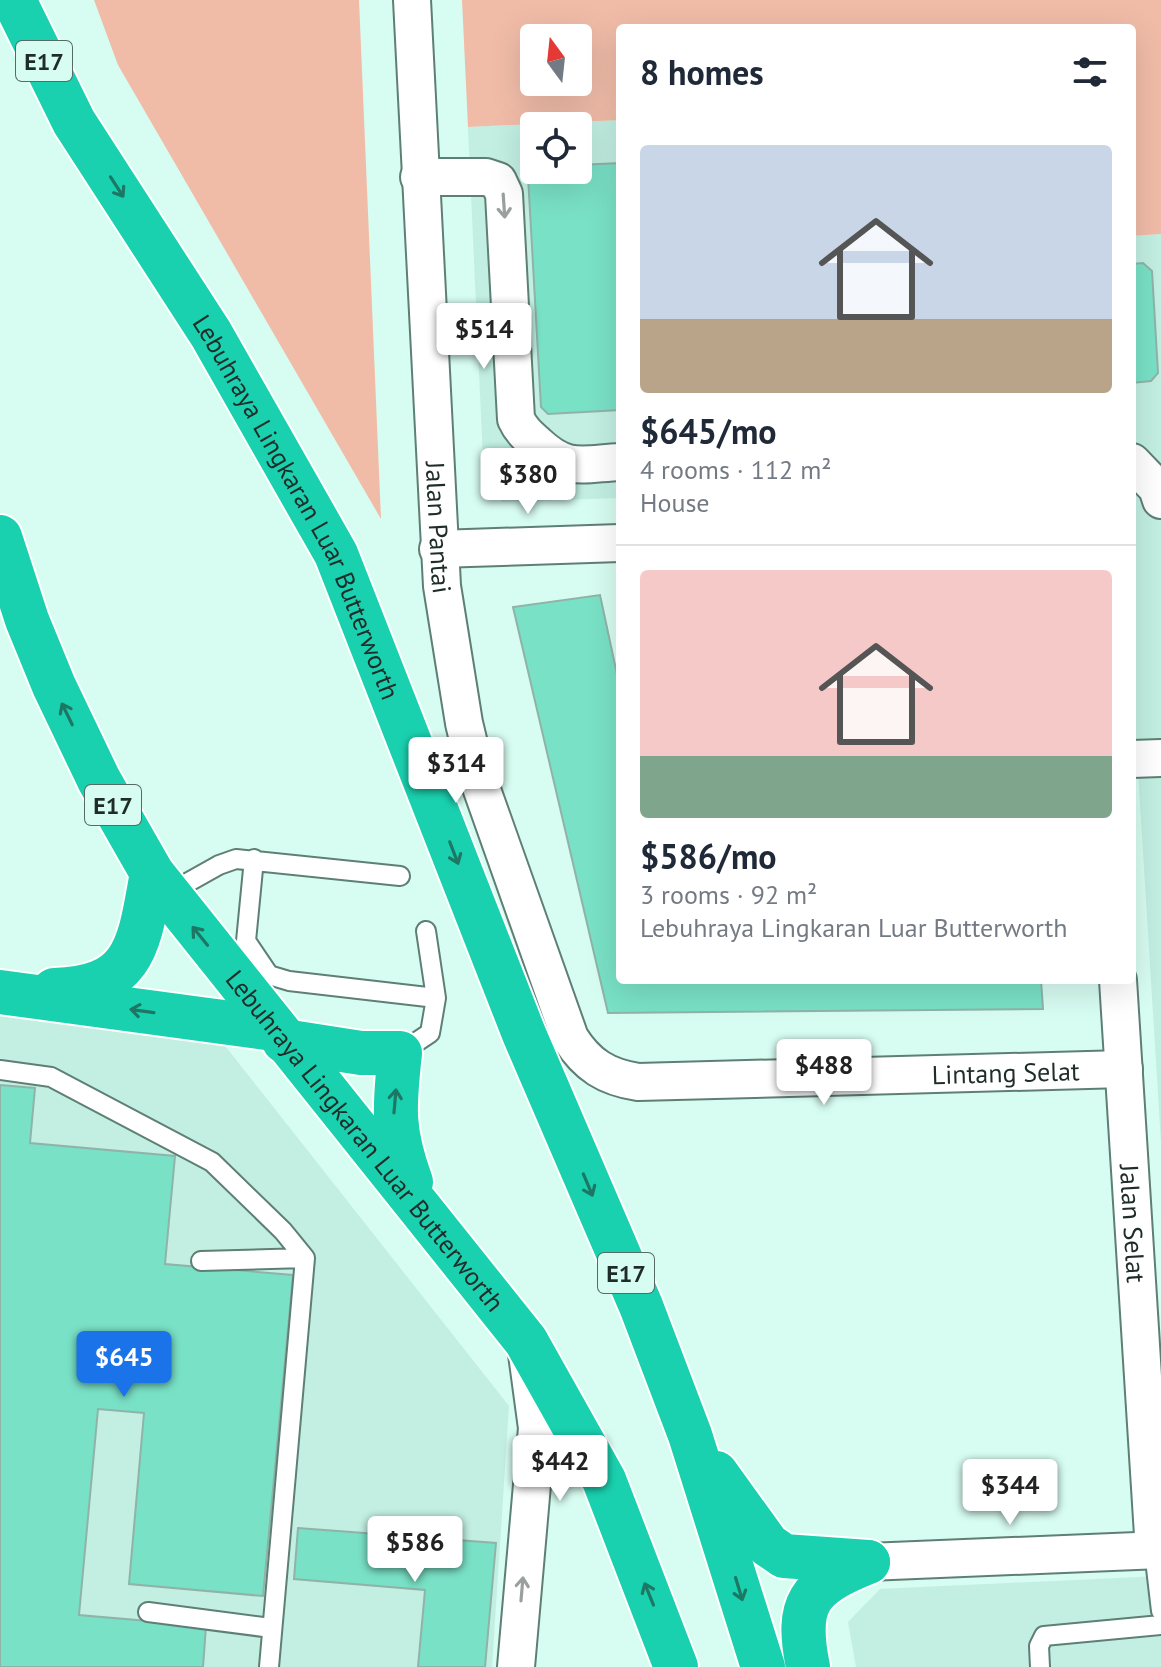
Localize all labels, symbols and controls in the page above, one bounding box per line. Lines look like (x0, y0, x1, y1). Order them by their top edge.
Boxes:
north arrow (520, 24, 592, 96)
map controls (520, 24, 592, 184)
road number: E17 (16, 41, 72, 81)
text: 8 homes (640, 50, 764, 94)
icon: filters (1068, 50, 1112, 94)
button: locate (520, 112, 592, 184)
one-way arrow (108, 176, 125, 198)
one-way arrow (497, 192, 512, 219)
icon: home (804, 197, 948, 341)
pin: $514 (437, 303, 531, 371)
street label: Lebuhraya Lingkaran Luar Butterworth (186, 308, 408, 704)
text: $514 (455, 312, 513, 345)
text: $645/mo (640, 409, 777, 453)
pin: $380 (481, 448, 575, 516)
text: 4 rooms · 112 m² (640, 453, 832, 486)
text: $380 (499, 457, 557, 490)
street label: Jalan Pantai (419, 460, 459, 596)
text: House (640, 486, 710, 519)
icon: home (804, 622, 948, 766)
one-way arrow (59, 702, 74, 726)
pin: $314 (409, 737, 503, 805)
text: $314 (427, 746, 485, 779)
road number: E17 (85, 785, 141, 825)
text: $586/mo (640, 834, 777, 878)
one-way arrow (448, 840, 462, 865)
text: 3 rooms · 92 m² (640, 878, 817, 911)
text: Lebuhraya Lingkaran Luar Butterworth (640, 911, 1068, 944)
one-way arrow (191, 927, 209, 947)
street label: Lebuhraya Lingkaran Luar Butterworth (219, 963, 512, 1318)
one-way arrow (129, 1003, 155, 1018)
pin: $488 (777, 1039, 871, 1107)
text: $488 (795, 1048, 853, 1081)
street label: Lintang Selat (931, 1054, 1080, 1091)
one-way arrow (388, 1088, 403, 1115)
street label: Jalan Selat (1113, 1162, 1154, 1284)
one-way arrow (582, 1172, 597, 1197)
road number: E17 (598, 1253, 654, 1293)
pin: $645 (77, 1331, 171, 1399)
text: $645 (95, 1340, 153, 1373)
pin: $442 (513, 1435, 607, 1503)
text: $442 (531, 1444, 589, 1477)
pin: $344 (963, 1459, 1057, 1527)
text: $344 (981, 1468, 1039, 1501)
pin: $586 (368, 1516, 462, 1584)
text: $586 (386, 1525, 444, 1558)
one-way arrow (732, 1575, 747, 1601)
one-way arrow (515, 1576, 530, 1603)
one-way arrow (641, 1582, 656, 1607)

